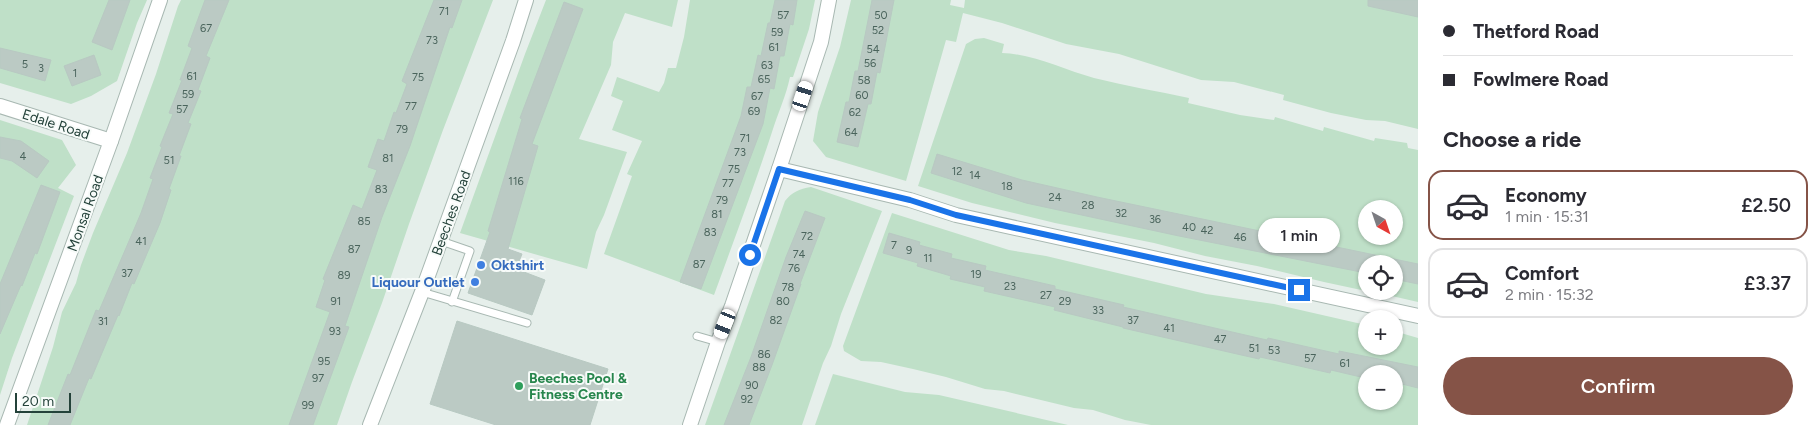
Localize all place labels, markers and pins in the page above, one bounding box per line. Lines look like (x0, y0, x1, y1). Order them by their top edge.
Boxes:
place label: Oktshirt (491, 257, 545, 274)
marker: Oktshirt (475, 259, 487, 271)
place label: Liquour Outlet (371, 274, 465, 291)
marker: Liquour Outlet (469, 276, 481, 288)
place label: Beeches Pool & Fitness Centre (529, 370, 628, 403)
marker: Beeches Pool & Fitness Centre (513, 380, 525, 392)

